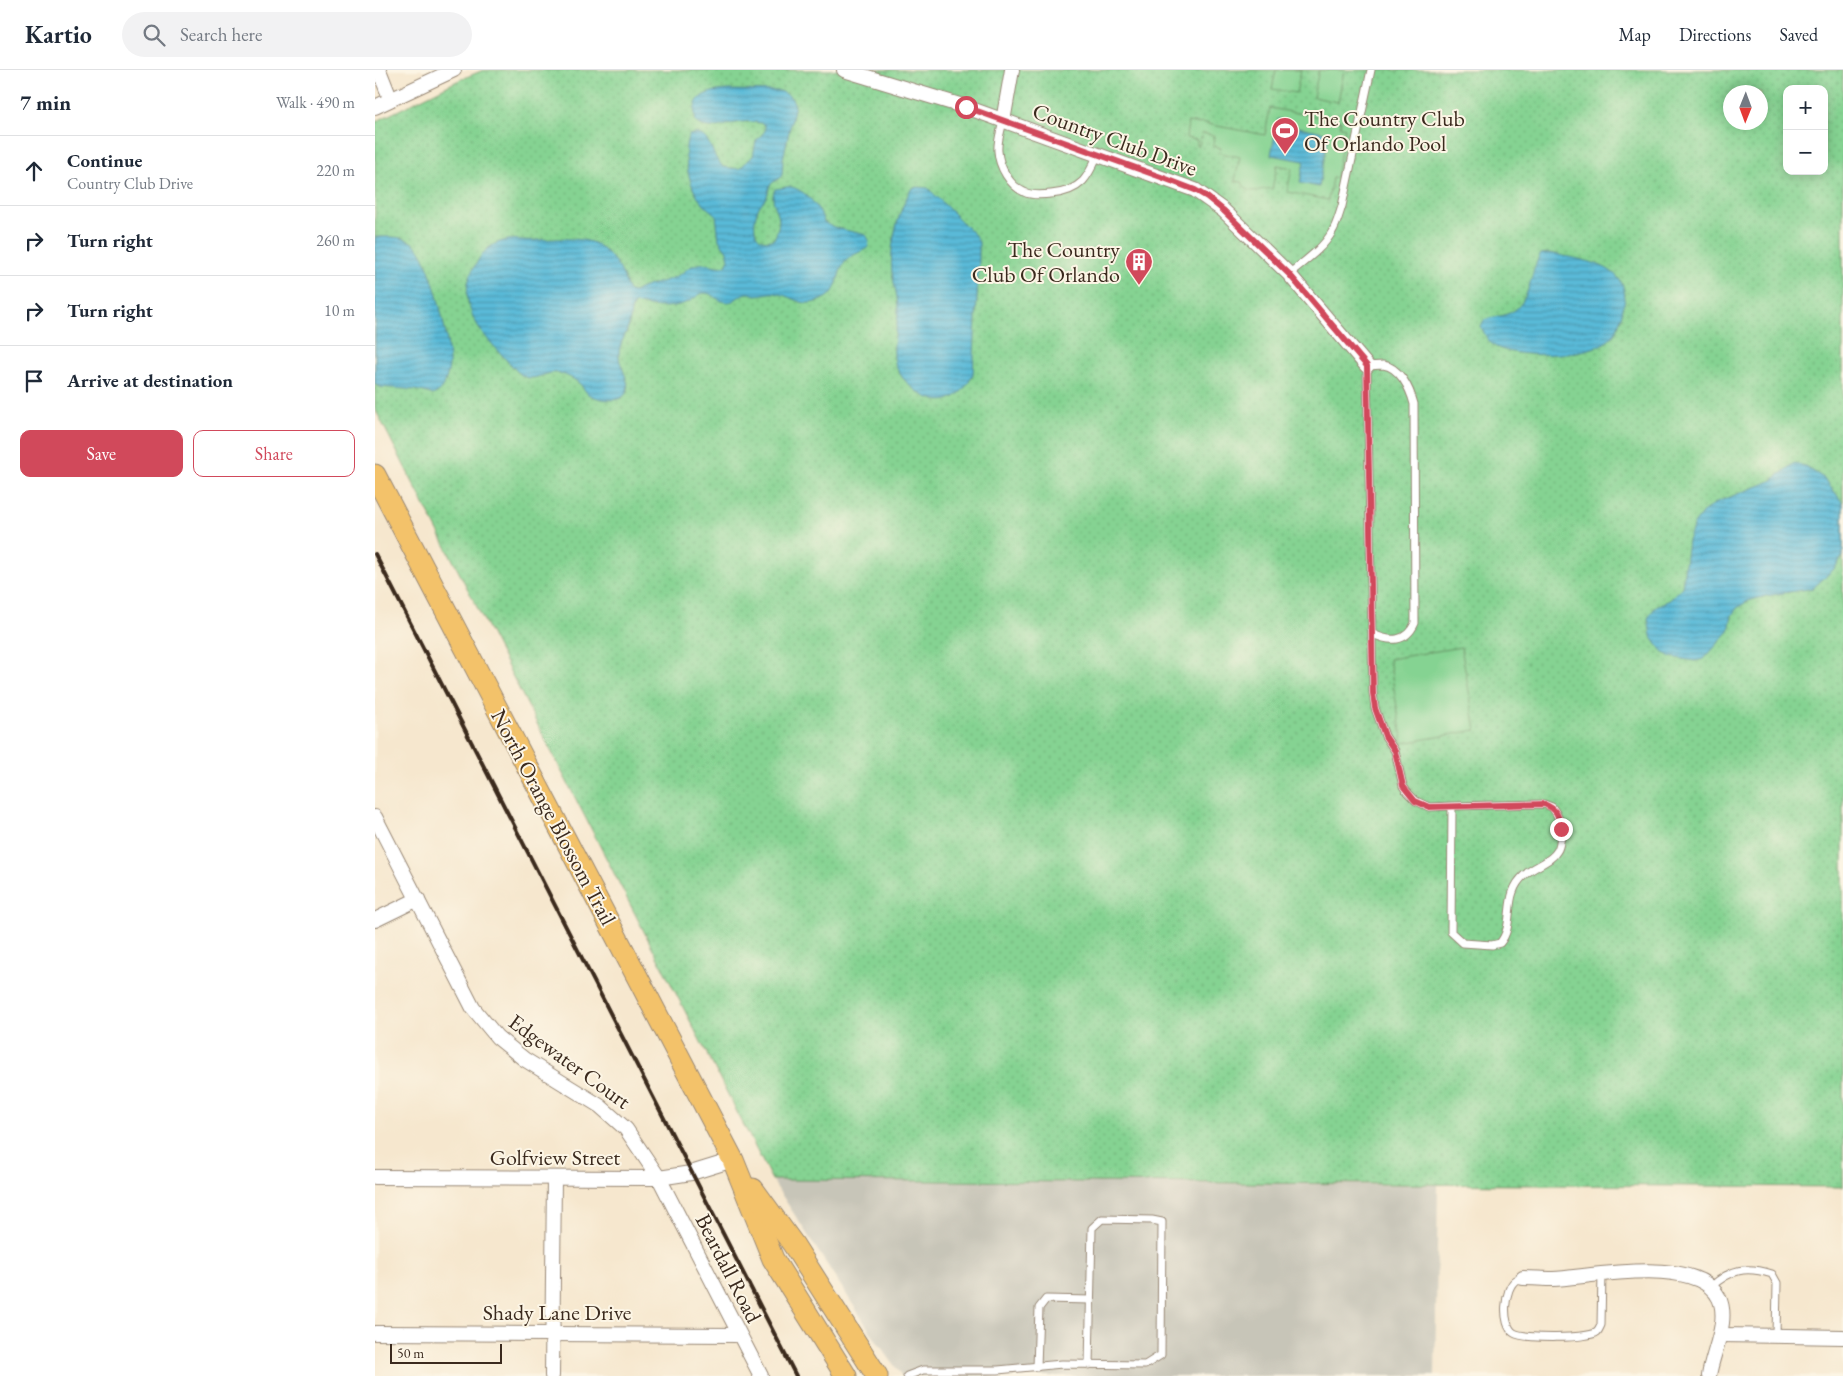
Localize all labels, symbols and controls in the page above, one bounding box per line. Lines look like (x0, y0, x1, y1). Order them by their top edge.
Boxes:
search box (122, 12, 472, 57)
text: Kartio (25, 19, 92, 50)
icon: search (140, 21, 168, 49)
text: Search here (180, 22, 262, 47)
text: Map (1619, 23, 1651, 46)
text: Directions (1679, 23, 1751, 46)
text: Saved (1779, 23, 1818, 46)
north arrow (1723, 85, 1768, 130)
map controls (1783, 85, 1828, 175)
button: + (1783, 85, 1828, 130)
text: 7 min (20, 89, 71, 116)
text: Walk · 490 m (276, 92, 355, 113)
route start (955, 96, 978, 119)
street label: Country Club Drive (1028, 96, 1202, 183)
place label: The Country Club Of Orlando Pool (1304, 104, 1465, 158)
sports icon: The Country Club Of Orlando Pool (1270, 116, 1300, 155)
button: − (1783, 130, 1828, 175)
text: Continue (67, 148, 142, 173)
icon: ahead (20, 157, 48, 185)
text: 220 m (316, 160, 355, 181)
text: Country Club Drive (67, 173, 193, 194)
icon: right (20, 227, 48, 255)
text: Turn right (67, 228, 153, 253)
text: 260 m (316, 230, 355, 251)
place label: The Country Club Of Orlando (972, 235, 1120, 289)
building icon: The Country Club Of Orlando (1124, 247, 1154, 286)
icon: right (20, 297, 48, 325)
text: Turn right (67, 298, 153, 323)
text: 10 m (324, 300, 355, 321)
icon: arrive (20, 367, 48, 395)
text: Arrive at destination (67, 368, 233, 393)
button: Save (20, 430, 183, 477)
button: Share (193, 430, 355, 477)
street label: North Orange Blossom Trail (484, 704, 623, 930)
route end (1550, 818, 1573, 841)
street label: Edgewater Court (503, 1007, 637, 1116)
street label: Golfview Street (490, 1143, 620, 1172)
street label: Beardall Road (689, 1209, 769, 1328)
street label: Shady Lane Drive (483, 1298, 632, 1327)
scale bar (390, 1341, 503, 1364)
text: 50 m (397, 1344, 424, 1362)

